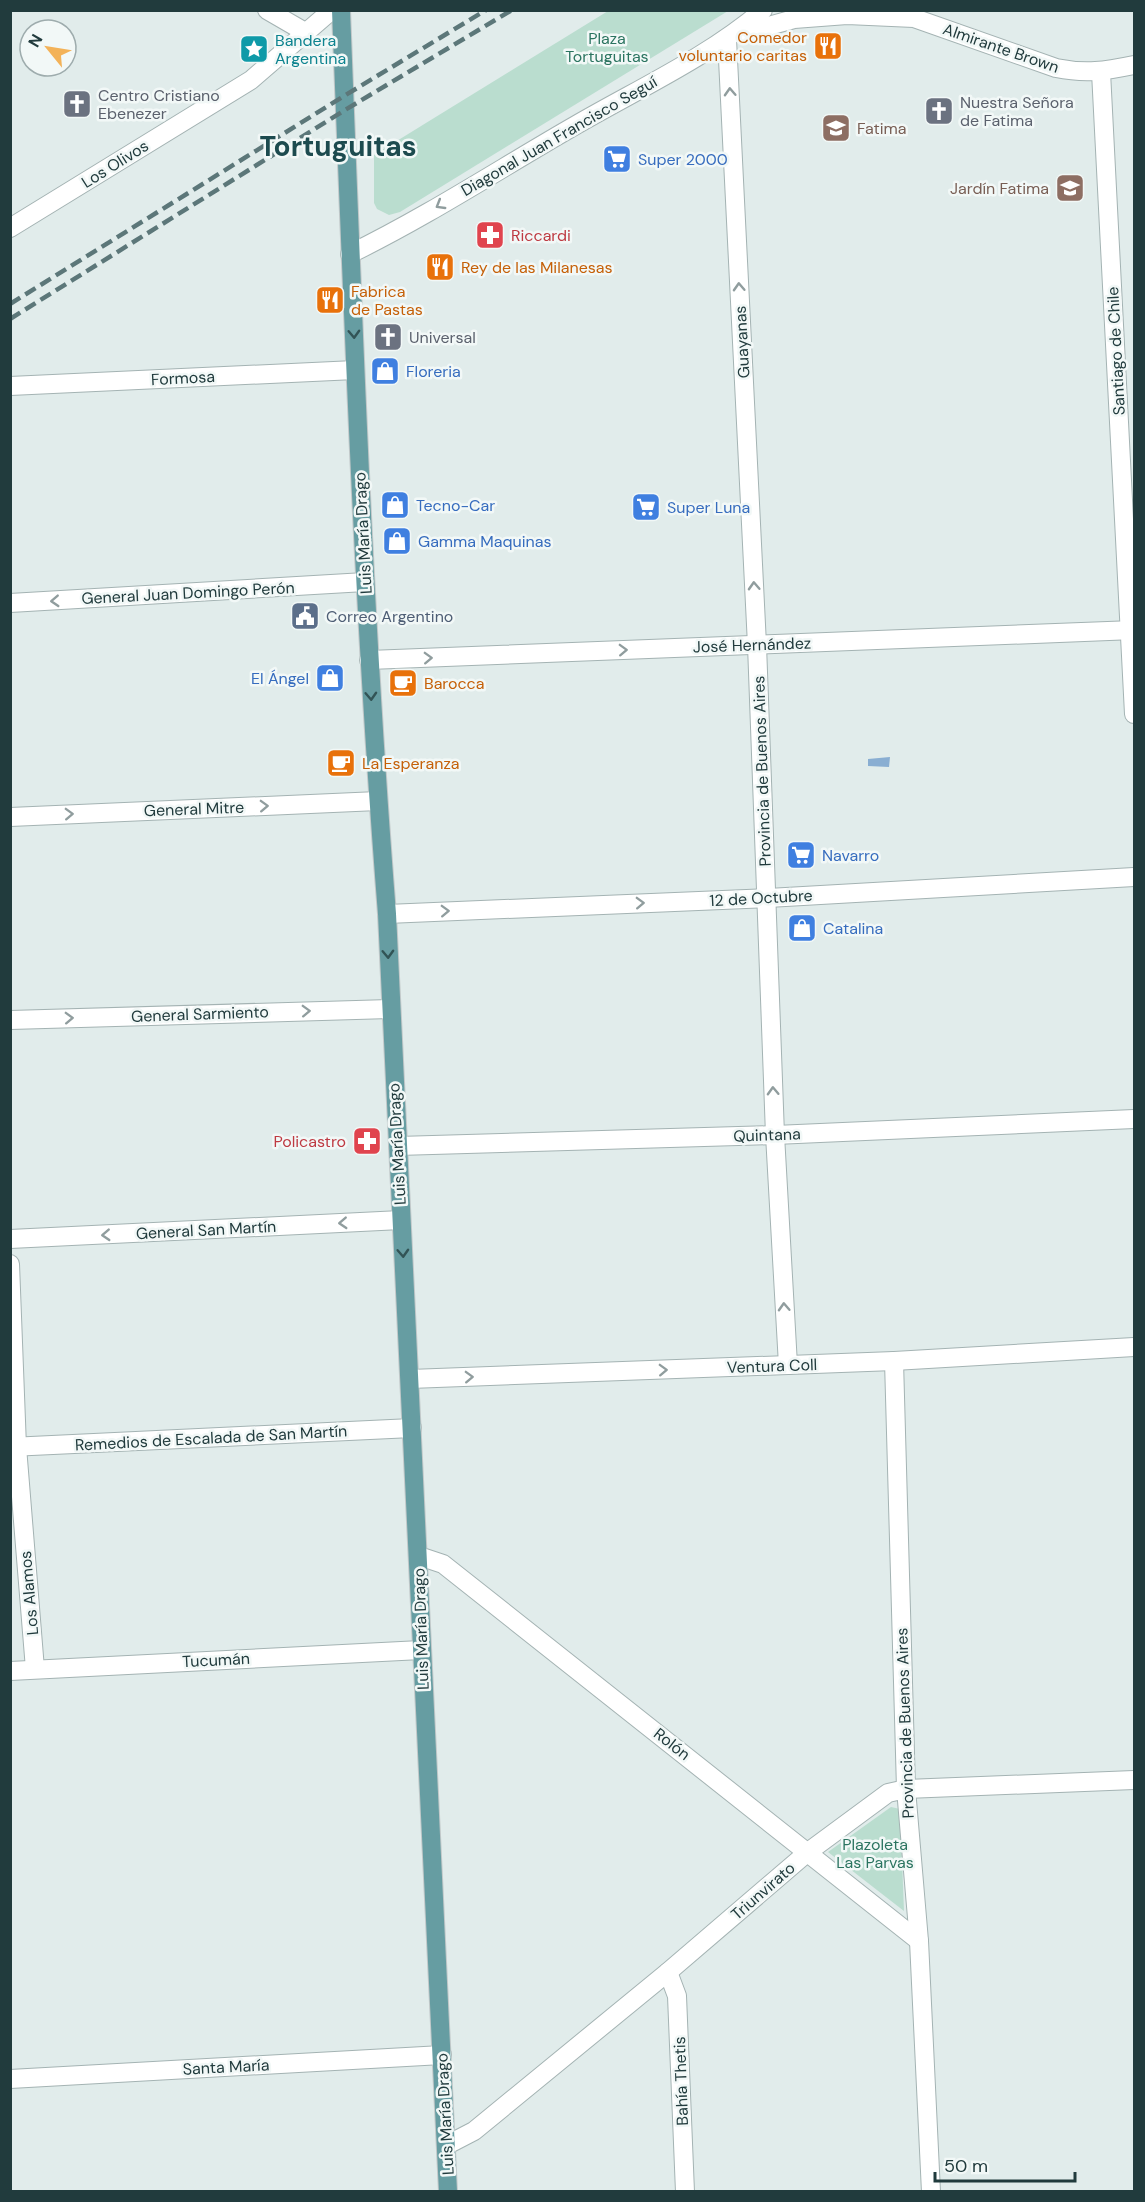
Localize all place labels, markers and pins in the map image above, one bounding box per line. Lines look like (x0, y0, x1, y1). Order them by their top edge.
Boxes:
place label: Comedor voluntario caritas (678, 27, 807, 66)
place label: Bandera Argentina (275, 30, 346, 69)
restaurant icon: Comedor voluntario caritas (812, 30, 844, 62)
place icon: Bandera Argentina (238, 33, 270, 65)
place label: Centro Cristiano Ebenezer (98, 85, 220, 124)
church icon: Centro Cristiano Ebenezer (61, 88, 93, 120)
place label: Nuestra Señora de Fatima (960, 92, 1074, 131)
church icon: Nuestra Señora de Fatima (923, 95, 955, 127)
school or university icon: Fatima (820, 112, 852, 144)
place label: Fatima (857, 118, 907, 139)
supermarket icon: Super 2000 (601, 143, 633, 175)
place label: Super 2000 (638, 149, 728, 170)
school or university icon: Jardín Fatima (1054, 172, 1086, 204)
place label: Jardín Fatima (950, 178, 1049, 199)
pharmacy icon: Riccardi (474, 219, 506, 251)
place label: Riccardi (511, 225, 571, 246)
restaurant icon: Rey de las Milanesas (424, 251, 456, 283)
place label: Rey de las Milanesas (461, 257, 613, 278)
place label: Fabrica de Pastas (351, 281, 423, 320)
restaurant icon: Fabrica de Pastas (314, 284, 346, 316)
church icon: Universal (372, 321, 404, 353)
place label: Universal (409, 327, 476, 348)
shop icon: Floreria (369, 355, 401, 387)
place label: Floreria (406, 361, 461, 382)
shop icon: Tecno-Car (379, 489, 411, 521)
supermarket icon: Super Luna (630, 491, 662, 523)
place label: Tecno-Car (416, 495, 495, 516)
place label: Super Luna (667, 497, 750, 518)
shop icon: Gamma Maquinas (381, 525, 413, 557)
place label: Gamma Maquinas (418, 531, 551, 552)
public building icon: Correo Argentino (289, 600, 321, 632)
place label: Correo Argentino (326, 606, 453, 627)
shop icon: El Ángel (314, 662, 346, 694)
cafe icon: Barocca (387, 667, 419, 699)
place label: El Ángel (251, 668, 309, 689)
place label: Barocca (424, 673, 484, 694)
cafe icon: La Esperanza (325, 747, 357, 779)
place label: La Esperanza (362, 753, 459, 774)
supermarket icon: Navarro (785, 839, 817, 871)
place label: Navarro (822, 845, 879, 866)
shop icon: Catalina (786, 912, 818, 944)
place label: Catalina (823, 918, 883, 939)
pharmacy icon: Policastro (351, 1125, 383, 1157)
place label: Policastro (273, 1131, 346, 1152)

